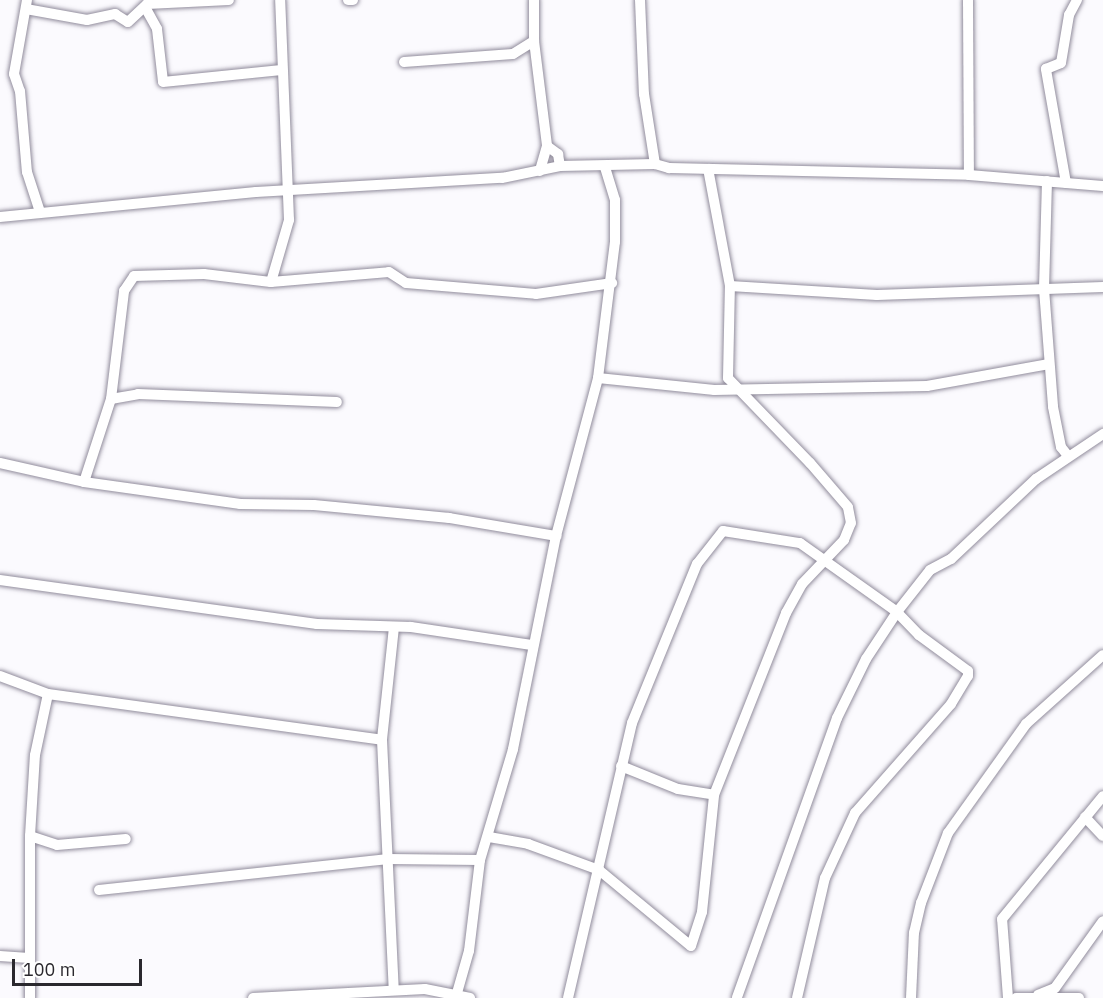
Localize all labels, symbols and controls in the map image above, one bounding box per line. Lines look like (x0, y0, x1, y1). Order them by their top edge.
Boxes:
scale bar (15, 947, 146, 985)
text: 100 m (23, 958, 75, 981)

